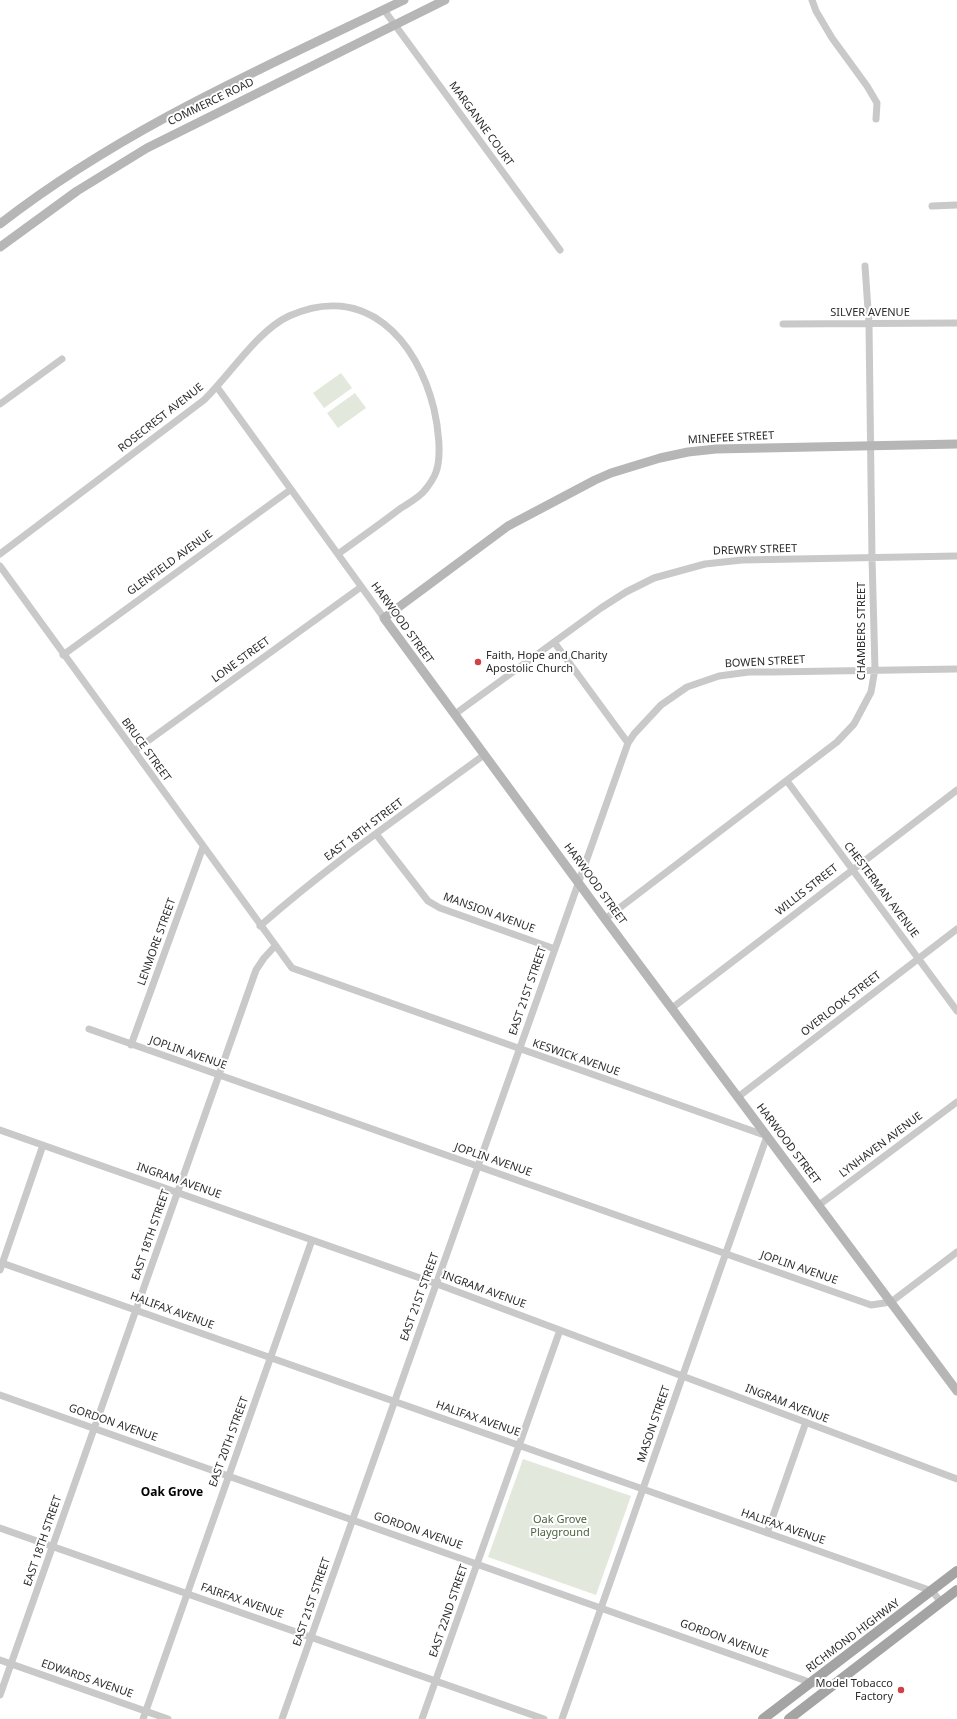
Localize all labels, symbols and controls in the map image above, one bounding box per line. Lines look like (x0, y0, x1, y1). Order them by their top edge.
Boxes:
street label: COMMERCE ROAD (166, 75, 256, 129)
street label: MARGANNE COURT (446, 79, 516, 169)
street label: SILVER AVENUE (830, 306, 910, 320)
street label: ROSECREST AVENUE (116, 381, 206, 455)
street label: MINEFEE STREET (688, 429, 774, 447)
street label: GLENFIELD AVENUE (125, 528, 215, 598)
street label: DREWRY STREET (713, 542, 797, 558)
street label: HARWOOD STREET (368, 580, 436, 666)
street label: CHAMBERS STREET (855, 582, 869, 680)
street label: LONE STREET (209, 634, 273, 686)
place label: Faith, Hope and Charity Apostolic Church (486, 649, 607, 675)
street label: BOWEN STREET (724, 653, 806, 671)
marker: Faith, Hope and Charity Apostolic Church (473, 657, 483, 667)
street label: BRUCE STREET (119, 716, 173, 784)
street label: EAST 18TH STREET (322, 796, 406, 864)
street label: CHESTERMAN AVENUE (841, 840, 921, 940)
street label: HARWOOD STREET (561, 841, 629, 927)
street label: WILLIS STREET (773, 862, 841, 918)
street label: MANSION AVENUE (441, 890, 537, 936)
street label: LENMORE STREET (135, 897, 179, 987)
street label: EAST 21ST STREET (507, 945, 549, 1037)
street label: OVERLOOK STREET (798, 969, 884, 1039)
street label: JOPLIN AVENUE (148, 1034, 228, 1072)
street label: KESWICK AVENUE (531, 1037, 621, 1079)
street label: HARWOOD STREET (753, 1101, 823, 1187)
street label: LYNHAVEN AVENUE (837, 1109, 925, 1181)
street label: JOPLIN AVENUE (453, 1141, 533, 1179)
street label: INGRAM AVENUE (135, 1160, 223, 1202)
street label: EAST 18TH STREET (129, 1188, 173, 1282)
street label: JOPLIN AVENUE (759, 1249, 839, 1287)
street label: EAST 21ST STREET (398, 1251, 442, 1343)
street label: INGRAM AVENUE (440, 1269, 528, 1311)
street label: HALIFAX AVENUE (128, 1290, 216, 1332)
street label: INGRAM AVENUE (743, 1382, 831, 1426)
street label: MASON STREET (635, 1384, 673, 1464)
street label: EAST 20TH STREET (207, 1395, 251, 1489)
street label: HALIFAX AVENUE (434, 1398, 522, 1440)
street label: GORDON AVENUE (67, 1402, 159, 1444)
district label: Oak Grove (141, 1486, 203, 1500)
street label: EAST 18TH STREET (21, 1494, 65, 1588)
street label: HALIFAX AVENUE (739, 1506, 827, 1548)
street label: GORDON AVENUE (372, 1510, 464, 1552)
park label: Oak Grove Playground (530, 1513, 590, 1539)
street label: EAST 21ST STREET (291, 1556, 333, 1648)
street label: EAST 22ND STREET (427, 1563, 471, 1659)
street label: FAIRFAX AVENUE (199, 1581, 285, 1621)
street label: RICHMOND HIGHWAY (804, 1596, 902, 1676)
street label: GORDON AVENUE (678, 1617, 770, 1661)
street label: EDWARDS AVENUE (39, 1657, 135, 1701)
place label: Model Tobacco Factory (816, 1677, 893, 1703)
marker: Model Tobacco Factory (896, 1685, 906, 1695)

